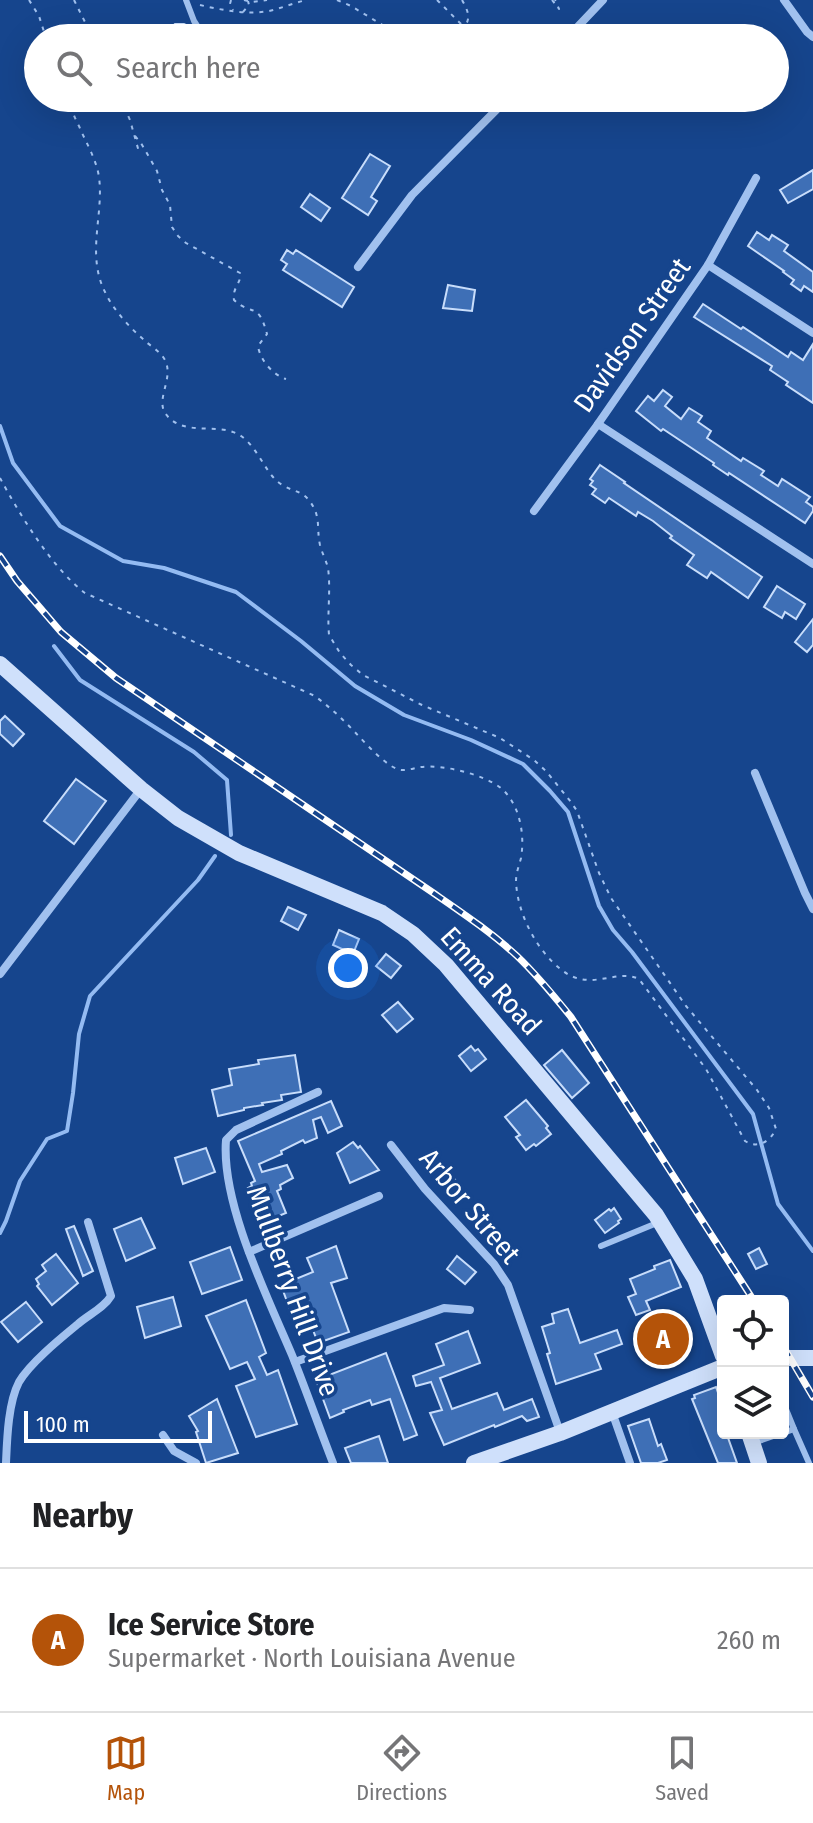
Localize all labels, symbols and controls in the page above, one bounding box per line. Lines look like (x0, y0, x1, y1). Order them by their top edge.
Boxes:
search box (24, 24, 789, 112)
icon: search (52, 46, 96, 90)
text: Search here (116, 50, 261, 86)
street label: Davidson Street (567, 251, 698, 418)
street label: Emma Road (434, 920, 548, 1042)
your location (328, 948, 368, 988)
street label: Arbor Street (413, 1142, 528, 1271)
street label: Mullberry Hill Drive (240, 1181, 346, 1401)
map controls (717, 1295, 789, 1439)
button: locate (717, 1295, 789, 1367)
pin: A (637, 1309, 689, 1369)
button: layers (717, 1367, 789, 1439)
scale bar (24, 1407, 212, 1443)
text: 100 m (36, 1411, 90, 1438)
text: Nearby (32, 1495, 133, 1536)
text: Ice Service Store (108, 1607, 315, 1643)
text: A (51, 1625, 65, 1656)
text: 260 m (717, 1625, 781, 1656)
text: Supermarket · North Louisiana Avenue (108, 1643, 516, 1674)
tab: Map (104, 1731, 148, 1806)
tab: Directions (356, 1731, 447, 1806)
tab: Saved (655, 1731, 709, 1806)

